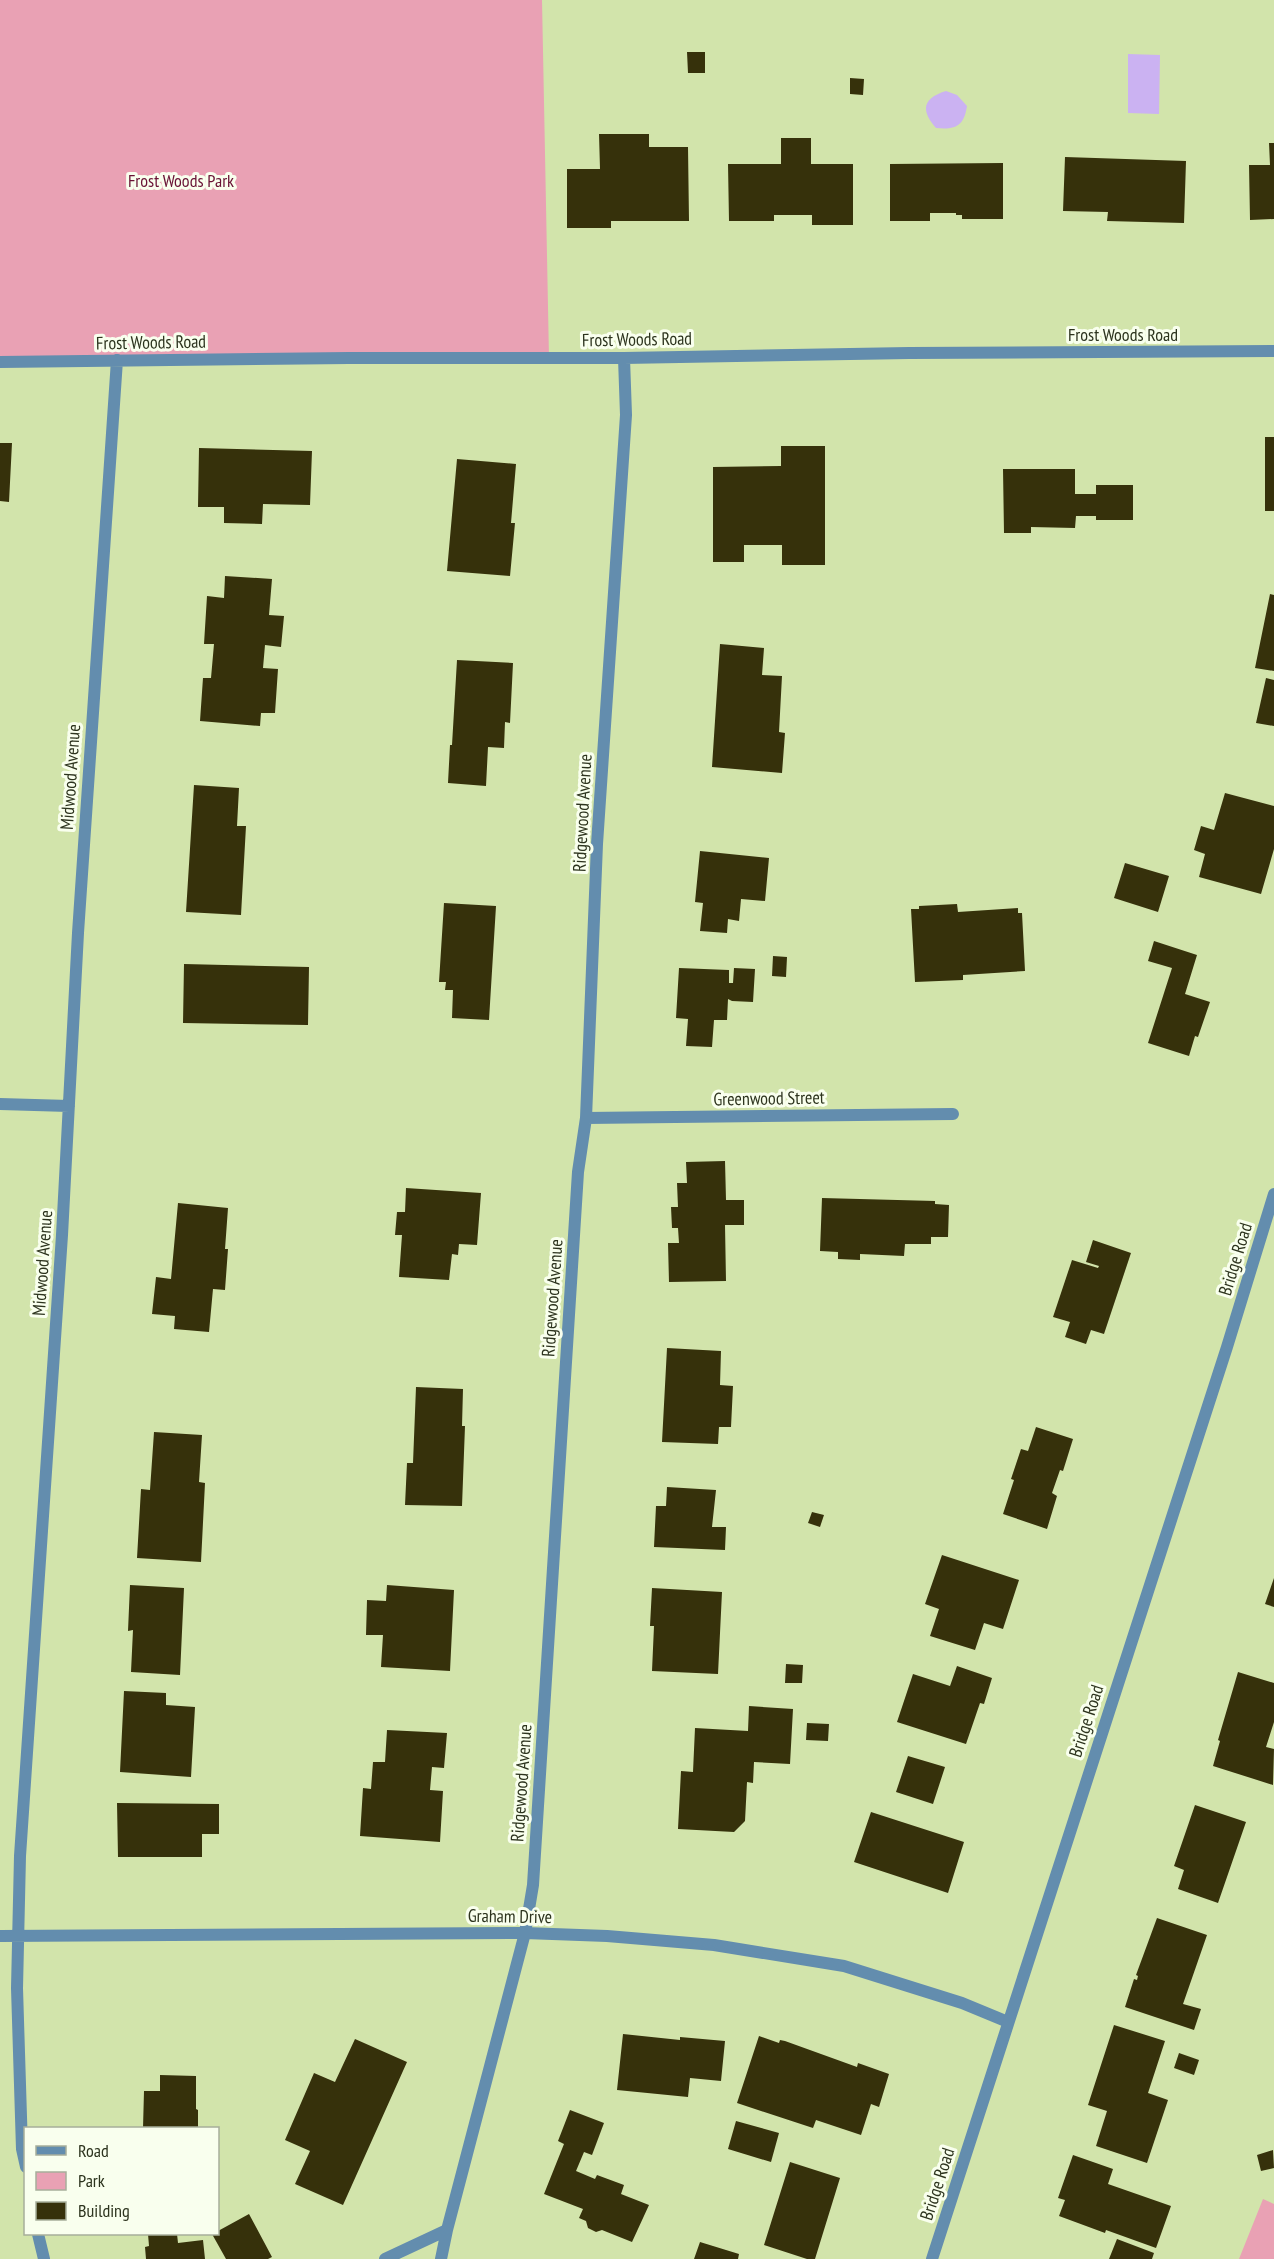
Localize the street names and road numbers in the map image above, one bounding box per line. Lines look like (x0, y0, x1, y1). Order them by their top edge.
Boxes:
street label: Frost Woods Road (1068, 323, 1178, 346)
street label: Frost Woods Road (582, 327, 692, 351)
street label: Frost Woods Road (96, 330, 206, 354)
street label: Midwood Avenue (55, 723, 85, 831)
street label: Ridgewood Avenue (567, 753, 597, 873)
street label: Greenwood Street (713, 1086, 825, 1110)
street label: Midwood Avenue (27, 1209, 57, 1317)
street label: Bridge Road (1213, 1220, 1257, 1298)
street label: Ridgewood Avenue (536, 1238, 568, 1358)
street label: Bridge Road (1063, 1682, 1109, 1760)
street label: Ridgewood Avenue (505, 1723, 537, 1843)
street label: Graham Drive (468, 1904, 552, 1928)
street label: Bridge Road (914, 2145, 960, 2223)

